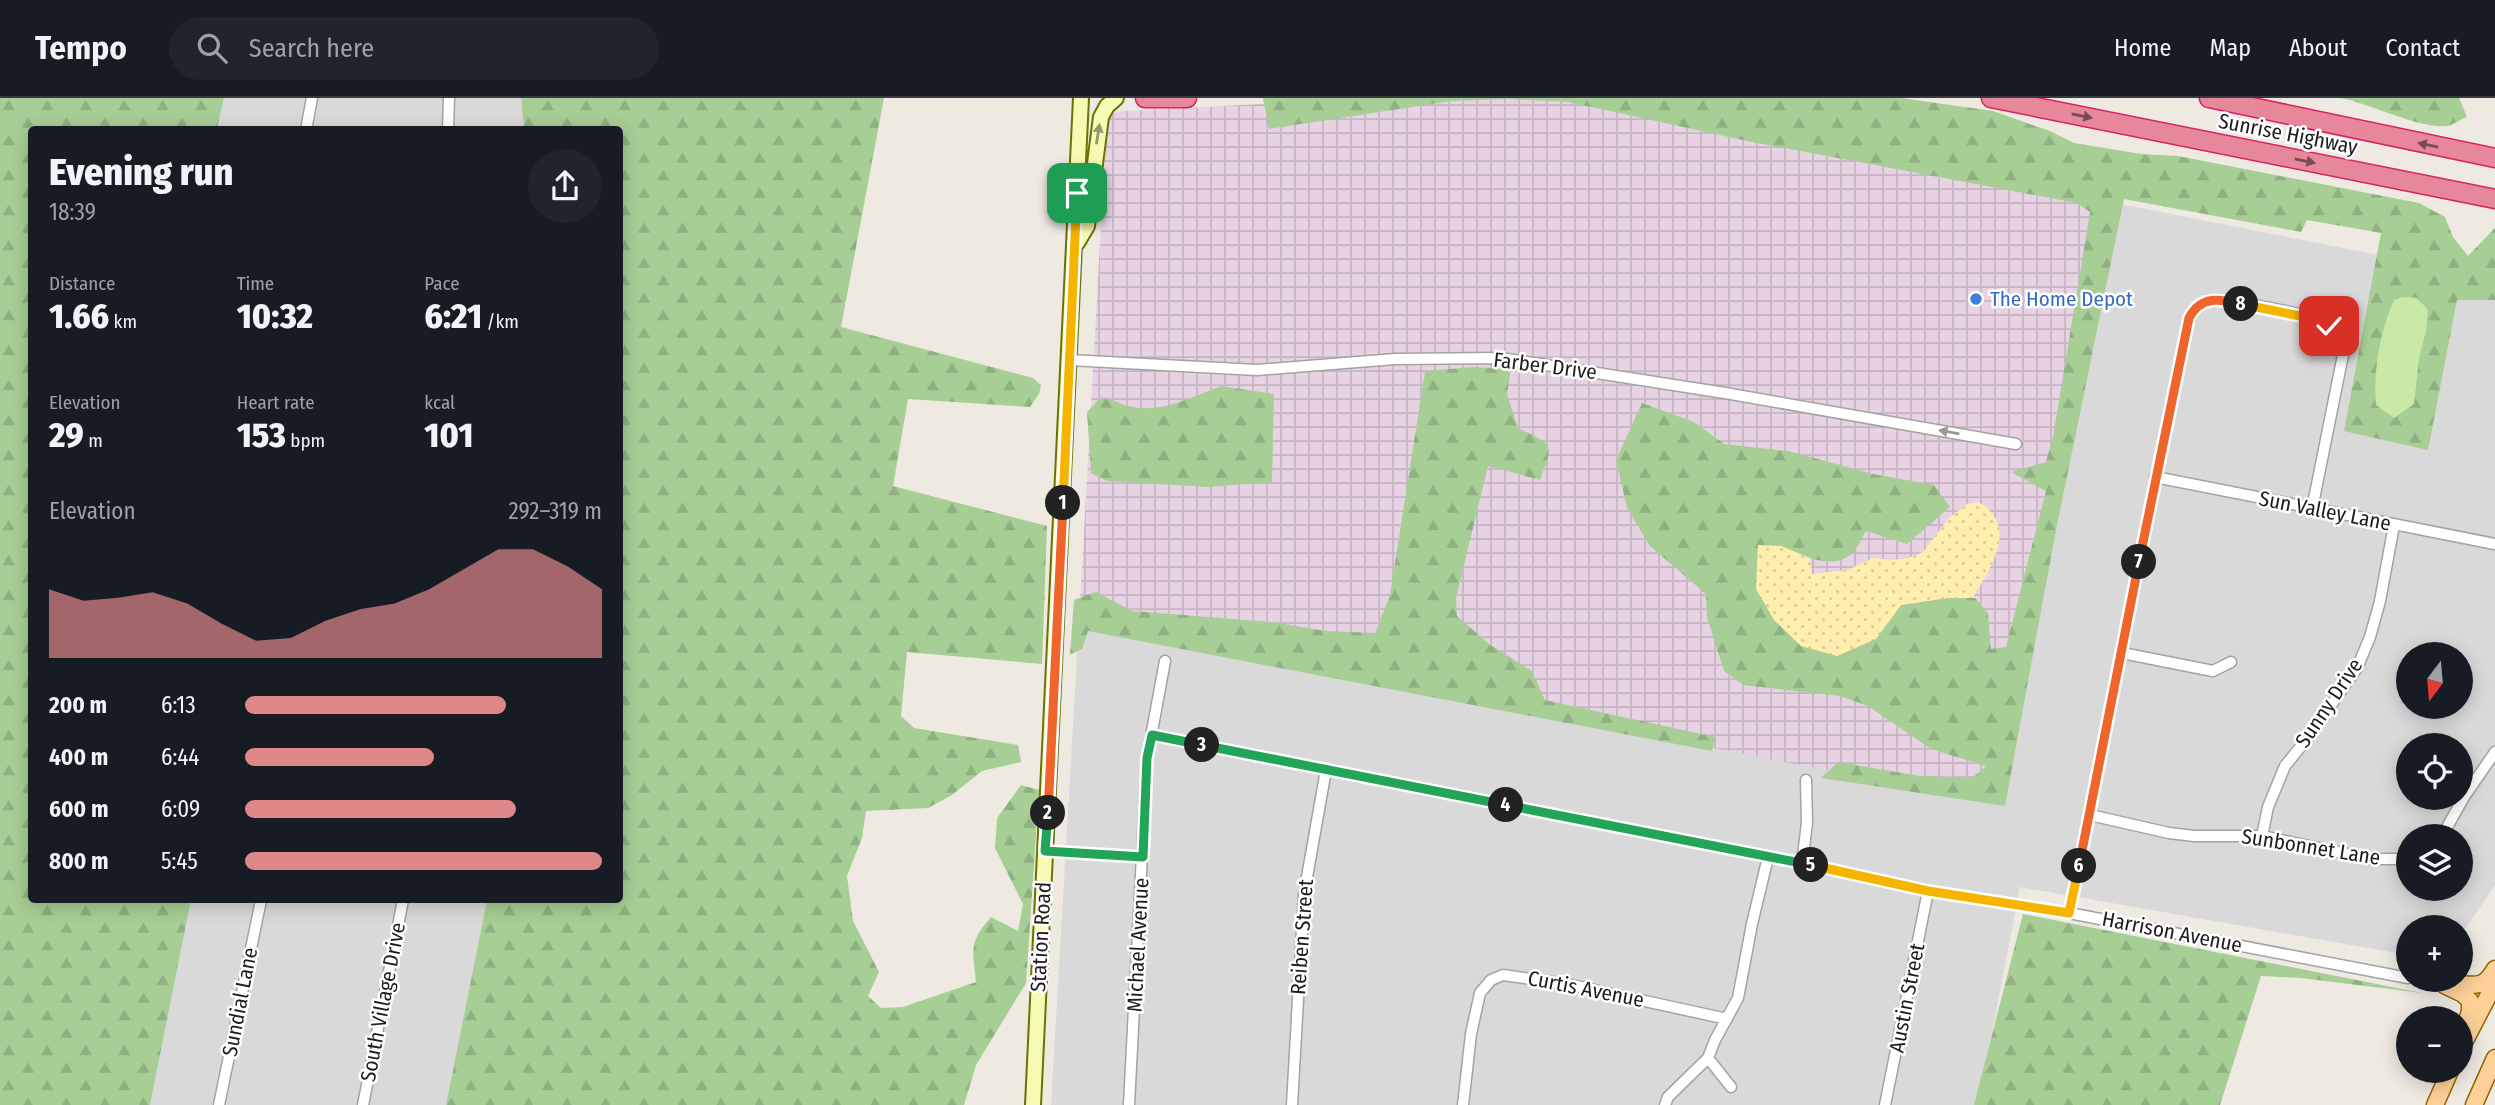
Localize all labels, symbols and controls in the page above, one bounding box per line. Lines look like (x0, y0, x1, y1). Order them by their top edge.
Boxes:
search box (169, 17, 659, 80)
text: Tempo (35, 28, 127, 68)
icon: search (193, 29, 231, 67)
text: Search here (249, 33, 374, 64)
text: Home (2114, 34, 2171, 62)
text: Map (2209, 34, 2251, 62)
text: About (2289, 34, 2347, 62)
text: Contact (2385, 34, 2460, 62)
street label: Sunrise Highway (2216, 108, 2360, 160)
one-way arrow (2071, 111, 2093, 122)
one-way arrow (1093, 123, 1104, 145)
one-way arrow (2417, 139, 2439, 150)
text: Evening run (49, 149, 233, 195)
button: share (528, 149, 602, 223)
one-way arrow (2294, 155, 2316, 166)
pin (1047, 163, 1107, 223)
icon: arrive (1058, 174, 1096, 212)
text: 18:39 (49, 198, 96, 226)
text: Distance (49, 272, 116, 295)
text: Time (237, 272, 274, 295)
text: Pace (424, 272, 460, 295)
place label: The Home Depot (1990, 286, 2133, 312)
pin: 8 (2224, 286, 2258, 322)
marker: The Home Depot (1968, 291, 1984, 307)
text: 8 (2235, 292, 2246, 315)
text: 1.66 (49, 295, 109, 337)
text: 10:32 (237, 295, 313, 337)
text: 6:21 (424, 295, 482, 337)
pin (2299, 296, 2359, 356)
icon: check (2310, 307, 2348, 345)
text: km (109, 310, 137, 333)
text: /km (482, 310, 519, 333)
street label: Farber Drive (1492, 347, 1598, 385)
text: Elevation (49, 391, 121, 414)
text: Heart rate (237, 391, 315, 414)
text: kcal (424, 391, 455, 414)
text: 29 (49, 414, 84, 456)
text: 153 (237, 414, 286, 456)
text: 101 (424, 414, 473, 456)
one-way arrow (1938, 426, 1960, 437)
text: m (84, 429, 103, 452)
text: bpm (286, 429, 325, 452)
street label: Sun Valley Lane (2257, 485, 2393, 537)
pin: 1 (1046, 486, 1080, 520)
text: 1 (1058, 491, 1067, 514)
text: Elevation (49, 497, 136, 525)
text: 292–319 m (509, 497, 602, 525)
pin: 7 (2122, 545, 2156, 580)
text: 7 (2134, 550, 2143, 573)
north arrow (2396, 642, 2473, 719)
map controls (2396, 642, 2473, 1083)
street label: Sunny Drive (2290, 653, 2368, 753)
text: 200 m (49, 691, 107, 719)
text: 6:13 (161, 691, 196, 719)
pin: 3 (1184, 728, 1220, 762)
text: 3 (1197, 733, 1206, 756)
button: locate (2396, 733, 2473, 810)
text: 400 m (49, 743, 108, 771)
text: 6:44 (161, 743, 199, 771)
pin: 4 (1488, 788, 1524, 822)
text: 4 (1501, 793, 1510, 816)
text: 600 m (49, 795, 108, 823)
text: 6:09 (161, 795, 200, 823)
pin: 2 (1030, 796, 1066, 830)
text: 2 (1043, 801, 1052, 824)
street label: Sunbonnet Lane (2240, 823, 2382, 871)
button: layers (2396, 824, 2473, 901)
text: 800 m (49, 847, 109, 875)
text: 5:45 (161, 847, 198, 875)
pin: 5 (1794, 848, 1828, 882)
pin: 6 (2062, 848, 2096, 884)
text: 5 (1806, 853, 1815, 876)
text: 6 (2074, 854, 2083, 877)
street label: Michael Avenue (1121, 877, 1155, 1013)
street label: Reiben Street (1285, 878, 1319, 996)
street label: Station Road (1025, 881, 1057, 993)
street label: Harrison Avenue (2100, 906, 2244, 958)
button: + (2396, 915, 2473, 992)
street label: South Village Drive (355, 920, 411, 1084)
street label: Austin Street (1884, 941, 1930, 1055)
street label: Sundial Lane (217, 945, 263, 1059)
street label: Curtis Avenue (1526, 965, 1646, 1013)
button: − (2396, 1006, 2473, 1083)

